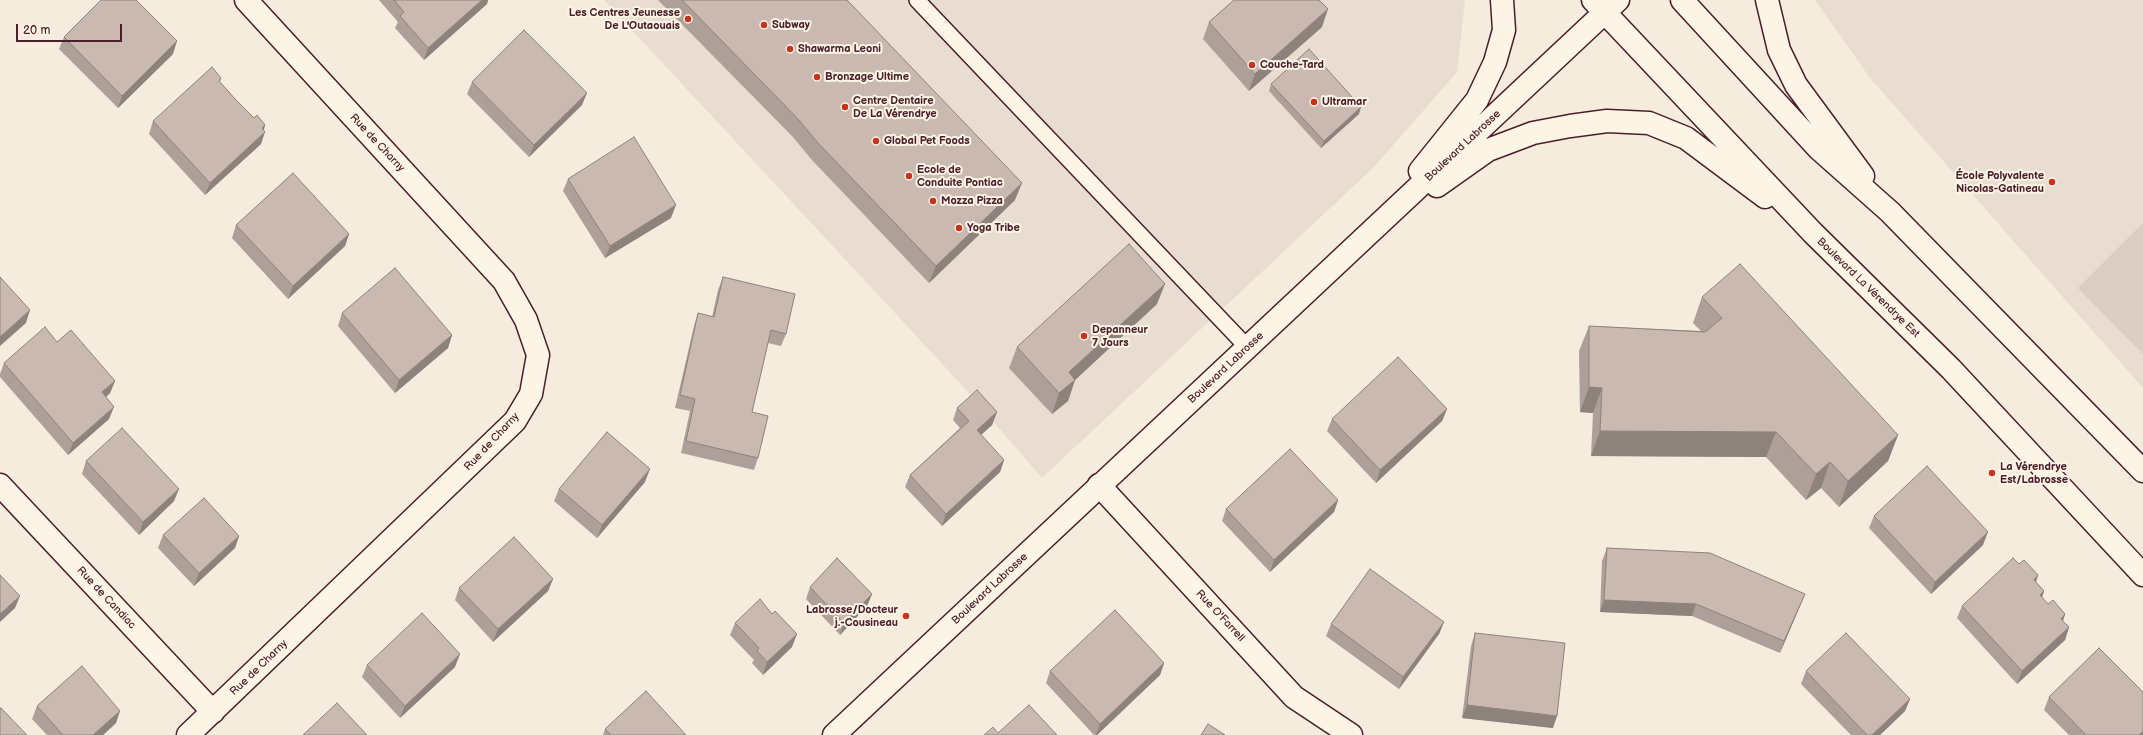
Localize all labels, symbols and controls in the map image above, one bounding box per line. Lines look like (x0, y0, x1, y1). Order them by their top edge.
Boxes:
place label: Les Centres Jeunesse De L'Outaouais (569, 6, 680, 32)
marker: Les Centres Jeunesse De L'Outaouais (683, 14, 693, 24)
scale bar (18, 16, 124, 42)
place label: Subway (772, 18, 810, 32)
marker: Subway (759, 20, 769, 30)
text: 20 m (23, 23, 50, 38)
place label: Shawarma Leoni (798, 42, 881, 56)
marker: Shawarma Leoni (785, 44, 795, 54)
place label: Couche-Tard (1260, 58, 1324, 72)
marker: Couche-Tard (1247, 60, 1257, 70)
place label: Bronzage Ultime (825, 70, 909, 84)
marker: Bronzage Ultime (812, 72, 822, 82)
place label: Centre Dentaire De La Vérendrye (853, 94, 937, 120)
place label: Ultramar (1322, 95, 1367, 109)
marker: Ultramar (1309, 97, 1319, 107)
marker: Centre Dentaire De La Vérendrye (840, 102, 850, 112)
street label: Boulevard Labrosse (1422, 107, 1504, 185)
street label: Rue de Charny (347, 111, 407, 175)
place label: Global Pet Foods (884, 134, 970, 148)
marker: Global Pet Foods (871, 136, 881, 146)
place label: Ecole de Conduite Pontiac (917, 163, 1003, 189)
place label: École Polyvalente Nicolas-Gatineau (1955, 169, 2044, 195)
marker: Ecole de Conduite Pontiac (904, 171, 914, 181)
marker: École Polyvalente Nicolas-Gatineau (2047, 177, 2057, 187)
place label: Mozza Pizza (941, 194, 1003, 208)
marker: Mozza Pizza (928, 196, 938, 206)
place label: Yoga Tribe (967, 221, 1020, 235)
marker: Yoga Tribe (954, 223, 964, 233)
street label: Boulevard La Vérendrye Est (1814, 235, 1922, 341)
place label: Depanneur 7 Jours (1092, 323, 1148, 349)
street label: Boulevard Labrosse (1185, 329, 1267, 407)
marker: Depanneur 7 Jours (1079, 331, 1089, 341)
street label: Rue de Charny (462, 410, 522, 474)
place label: La Vérendrye Est/Labrosse (2000, 460, 2068, 486)
marker: La Vérendrye Est/Labrosse (1987, 468, 1997, 478)
street label: Boulevard Labrosse (949, 550, 1031, 628)
street label: Rue de Candiac (74, 564, 138, 632)
street label: Rue O'Farrell (1193, 587, 1247, 645)
place label: Labrosse/Docteur j.-Cousineau (806, 603, 898, 629)
marker: Labrosse/Docteur j.-Cousineau (901, 611, 911, 621)
street label: Rue de Charny (228, 637, 290, 699)

